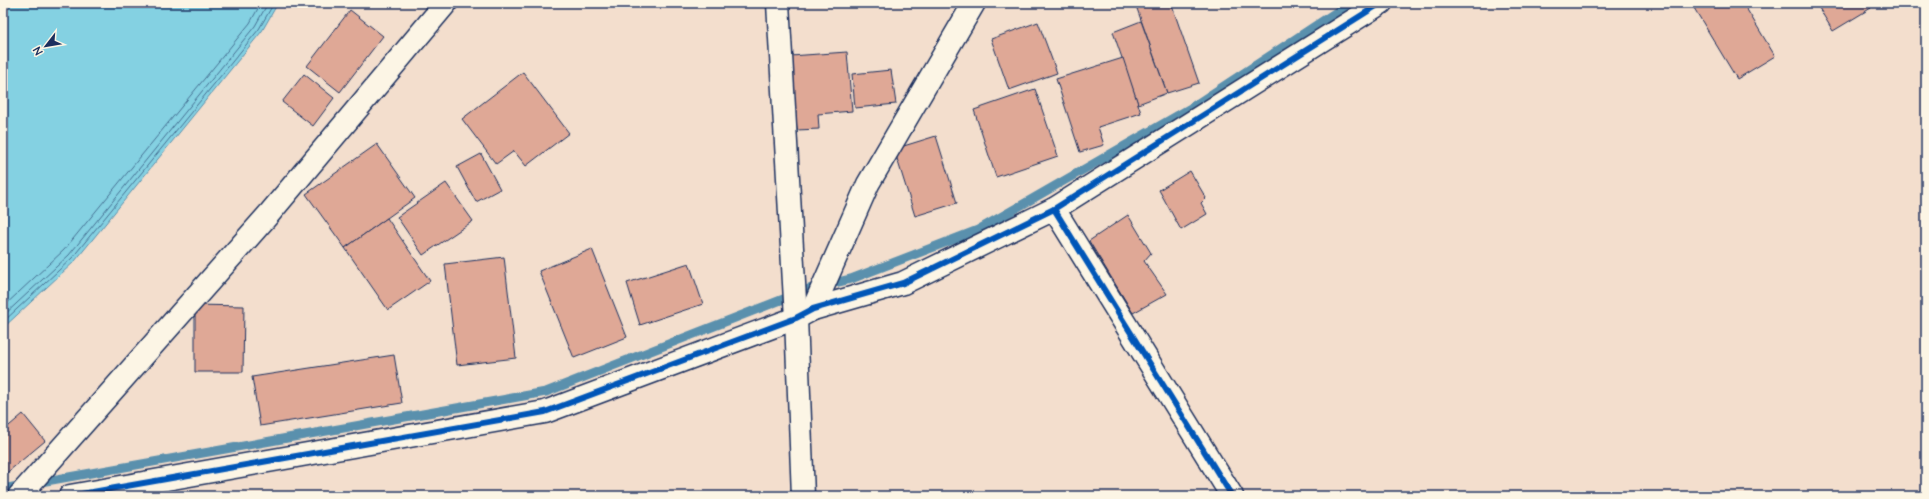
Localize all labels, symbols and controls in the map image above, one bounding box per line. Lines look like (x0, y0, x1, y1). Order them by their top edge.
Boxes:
north arrow (26, 26, 66, 66)
text: N (30, 44, 46, 58)

